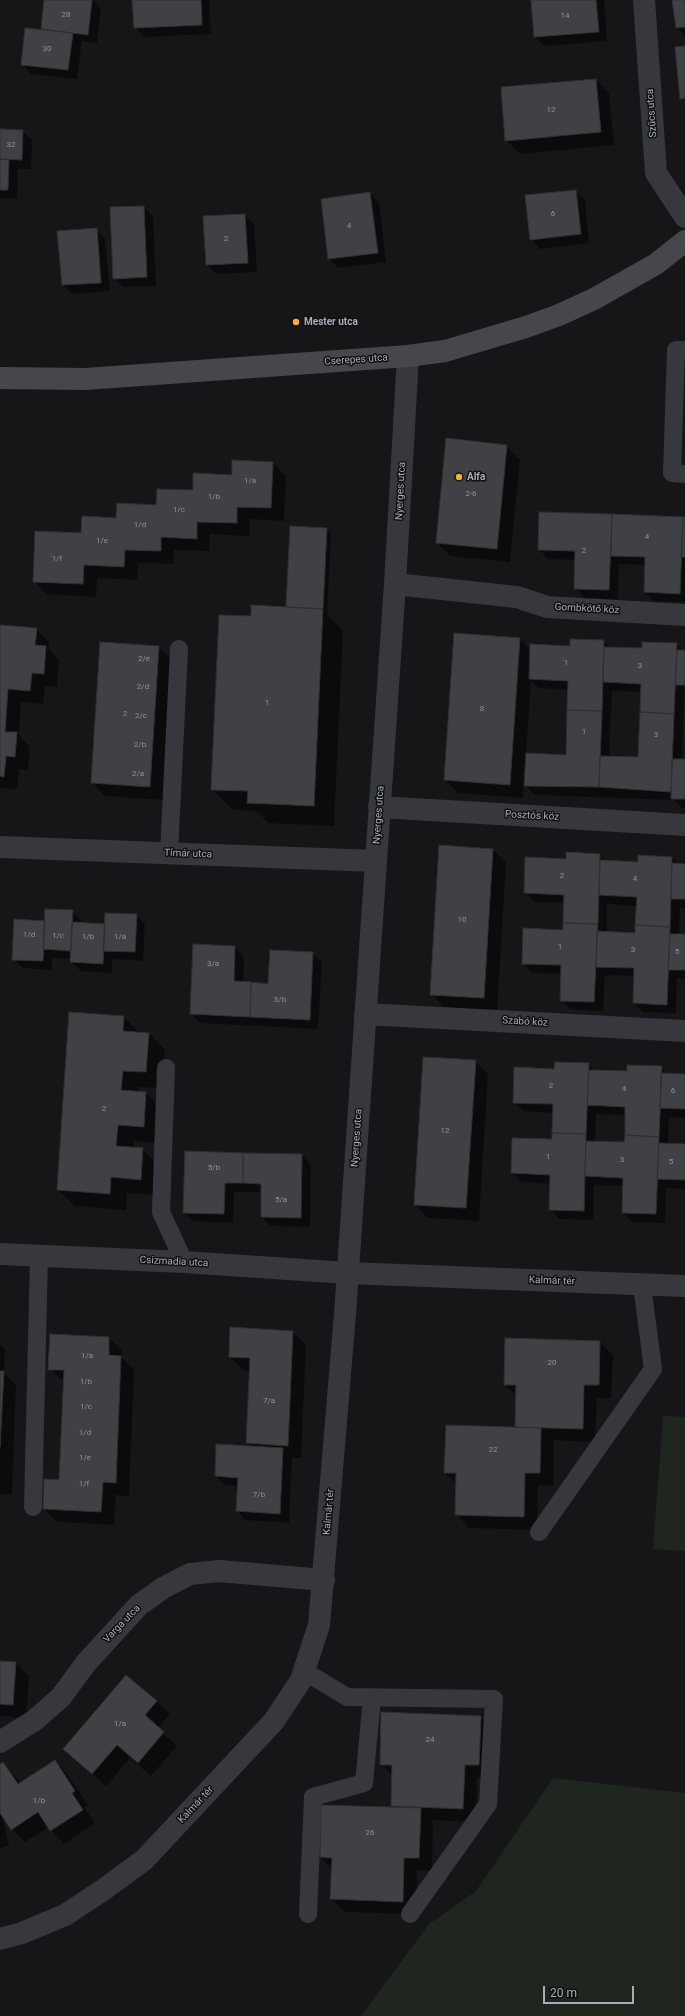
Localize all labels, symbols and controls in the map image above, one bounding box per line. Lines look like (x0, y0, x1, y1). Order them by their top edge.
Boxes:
house number: 28 (62, 10, 70, 20)
house number: 14 (561, 11, 569, 21)
house number: 30 (43, 44, 51, 54)
street label: Szűcs utca (644, 88, 660, 138)
house number: 12 (547, 105, 555, 115)
house number: 32 (7, 140, 15, 150)
house number: 6 (551, 209, 555, 219)
house number: 4 (347, 221, 351, 231)
house number: 2 (224, 234, 228, 244)
place label: Mester utca (304, 316, 358, 328)
marker: Mester utca (291, 317, 301, 327)
street label: Cserepes utca (324, 352, 388, 368)
street label: Nyerges utca (393, 462, 409, 520)
place label: Alfa (467, 471, 485, 483)
marker: Alfa (454, 472, 464, 482)
house number: 1/a (244, 476, 256, 486)
house number: 2-6 (465, 489, 477, 499)
house number: 1/b (208, 492, 220, 502)
house number: 1/c (173, 505, 185, 515)
house number: 1/d (134, 520, 146, 530)
house number: 4 (645, 532, 649, 542)
house number: 1/e (96, 536, 108, 546)
house number: 2 (582, 546, 586, 556)
house number: 1/f (52, 554, 62, 564)
street label: Gombkötő köz (554, 601, 620, 617)
house number: 2/e (138, 654, 150, 664)
house number: 1 (564, 658, 568, 668)
house number: 3 (638, 661, 642, 671)
house number: 2/d (137, 682, 149, 692)
house number: 1 (265, 698, 269, 708)
house number: 8 (480, 704, 484, 714)
house number: 2 (123, 709, 127, 719)
house number: 2/c (135, 711, 147, 721)
house number: 1 (582, 727, 586, 737)
house number: 3 (654, 730, 658, 740)
house number: 2/b (134, 740, 146, 750)
house number: 2/a (132, 769, 144, 779)
street label: Nyerges utca (371, 785, 387, 845)
street label: Posztós köz (505, 809, 559, 823)
street label: Tímár utca (164, 847, 212, 861)
house number: 2 (560, 871, 564, 881)
house number: 4 (633, 874, 637, 884)
house number: 10 (458, 915, 466, 925)
house number: 1/d (23, 930, 35, 940)
house number: 1/c (52, 931, 64, 941)
house number: 1/b (82, 932, 94, 942)
house number: 1/a (114, 932, 126, 942)
house number: 1 (558, 942, 562, 952)
house number: 3 (631, 945, 635, 955)
house number: 5 (675, 947, 679, 957)
house number: 3/a (207, 959, 219, 969)
house number: 3/b (274, 995, 286, 1005)
street label: Szabó köz (502, 1015, 548, 1029)
house number: 2 (549, 1081, 553, 1091)
house number: 4 (622, 1084, 626, 1094)
house number: 6 (671, 1086, 675, 1096)
house number: 2 (102, 1104, 106, 1114)
street label: Nyerges utca (349, 1108, 365, 1168)
house number: 12 (441, 1126, 449, 1136)
house number: 1 (546, 1152, 550, 1162)
house number: 3 (620, 1155, 624, 1165)
house number: 5 (669, 1157, 673, 1167)
house number: 5/b (208, 1163, 220, 1173)
house number: 5/a (275, 1195, 287, 1205)
street label: Csizmadia utca (139, 1254, 209, 1270)
street label: Kalmár tér (529, 1274, 575, 1288)
house number: 1/a (81, 1351, 93, 1361)
house number: 20 (548, 1358, 556, 1368)
house number: 1/b (80, 1377, 92, 1387)
house number: 7/a (263, 1396, 275, 1406)
house number: 1/c (80, 1402, 92, 1412)
house number: 1/d (79, 1428, 91, 1438)
house number: 22 (489, 1445, 497, 1455)
house number: 1/e (79, 1453, 91, 1463)
house number: 1/f (79, 1479, 89, 1489)
street label: Kalmár tér (321, 1488, 337, 1536)
house number: 7/b (253, 1490, 265, 1500)
street label: Varga utca (101, 1603, 143, 1645)
house number: 1/a (114, 1719, 126, 1729)
house number: 24 (426, 1735, 434, 1745)
street label: Kalmár tér (176, 1784, 216, 1826)
house number: 1/b (33, 1796, 45, 1806)
house number: 26 (366, 1828, 374, 1838)
scale bar (545, 1978, 636, 2004)
text: 20 m (550, 1986, 577, 2000)

